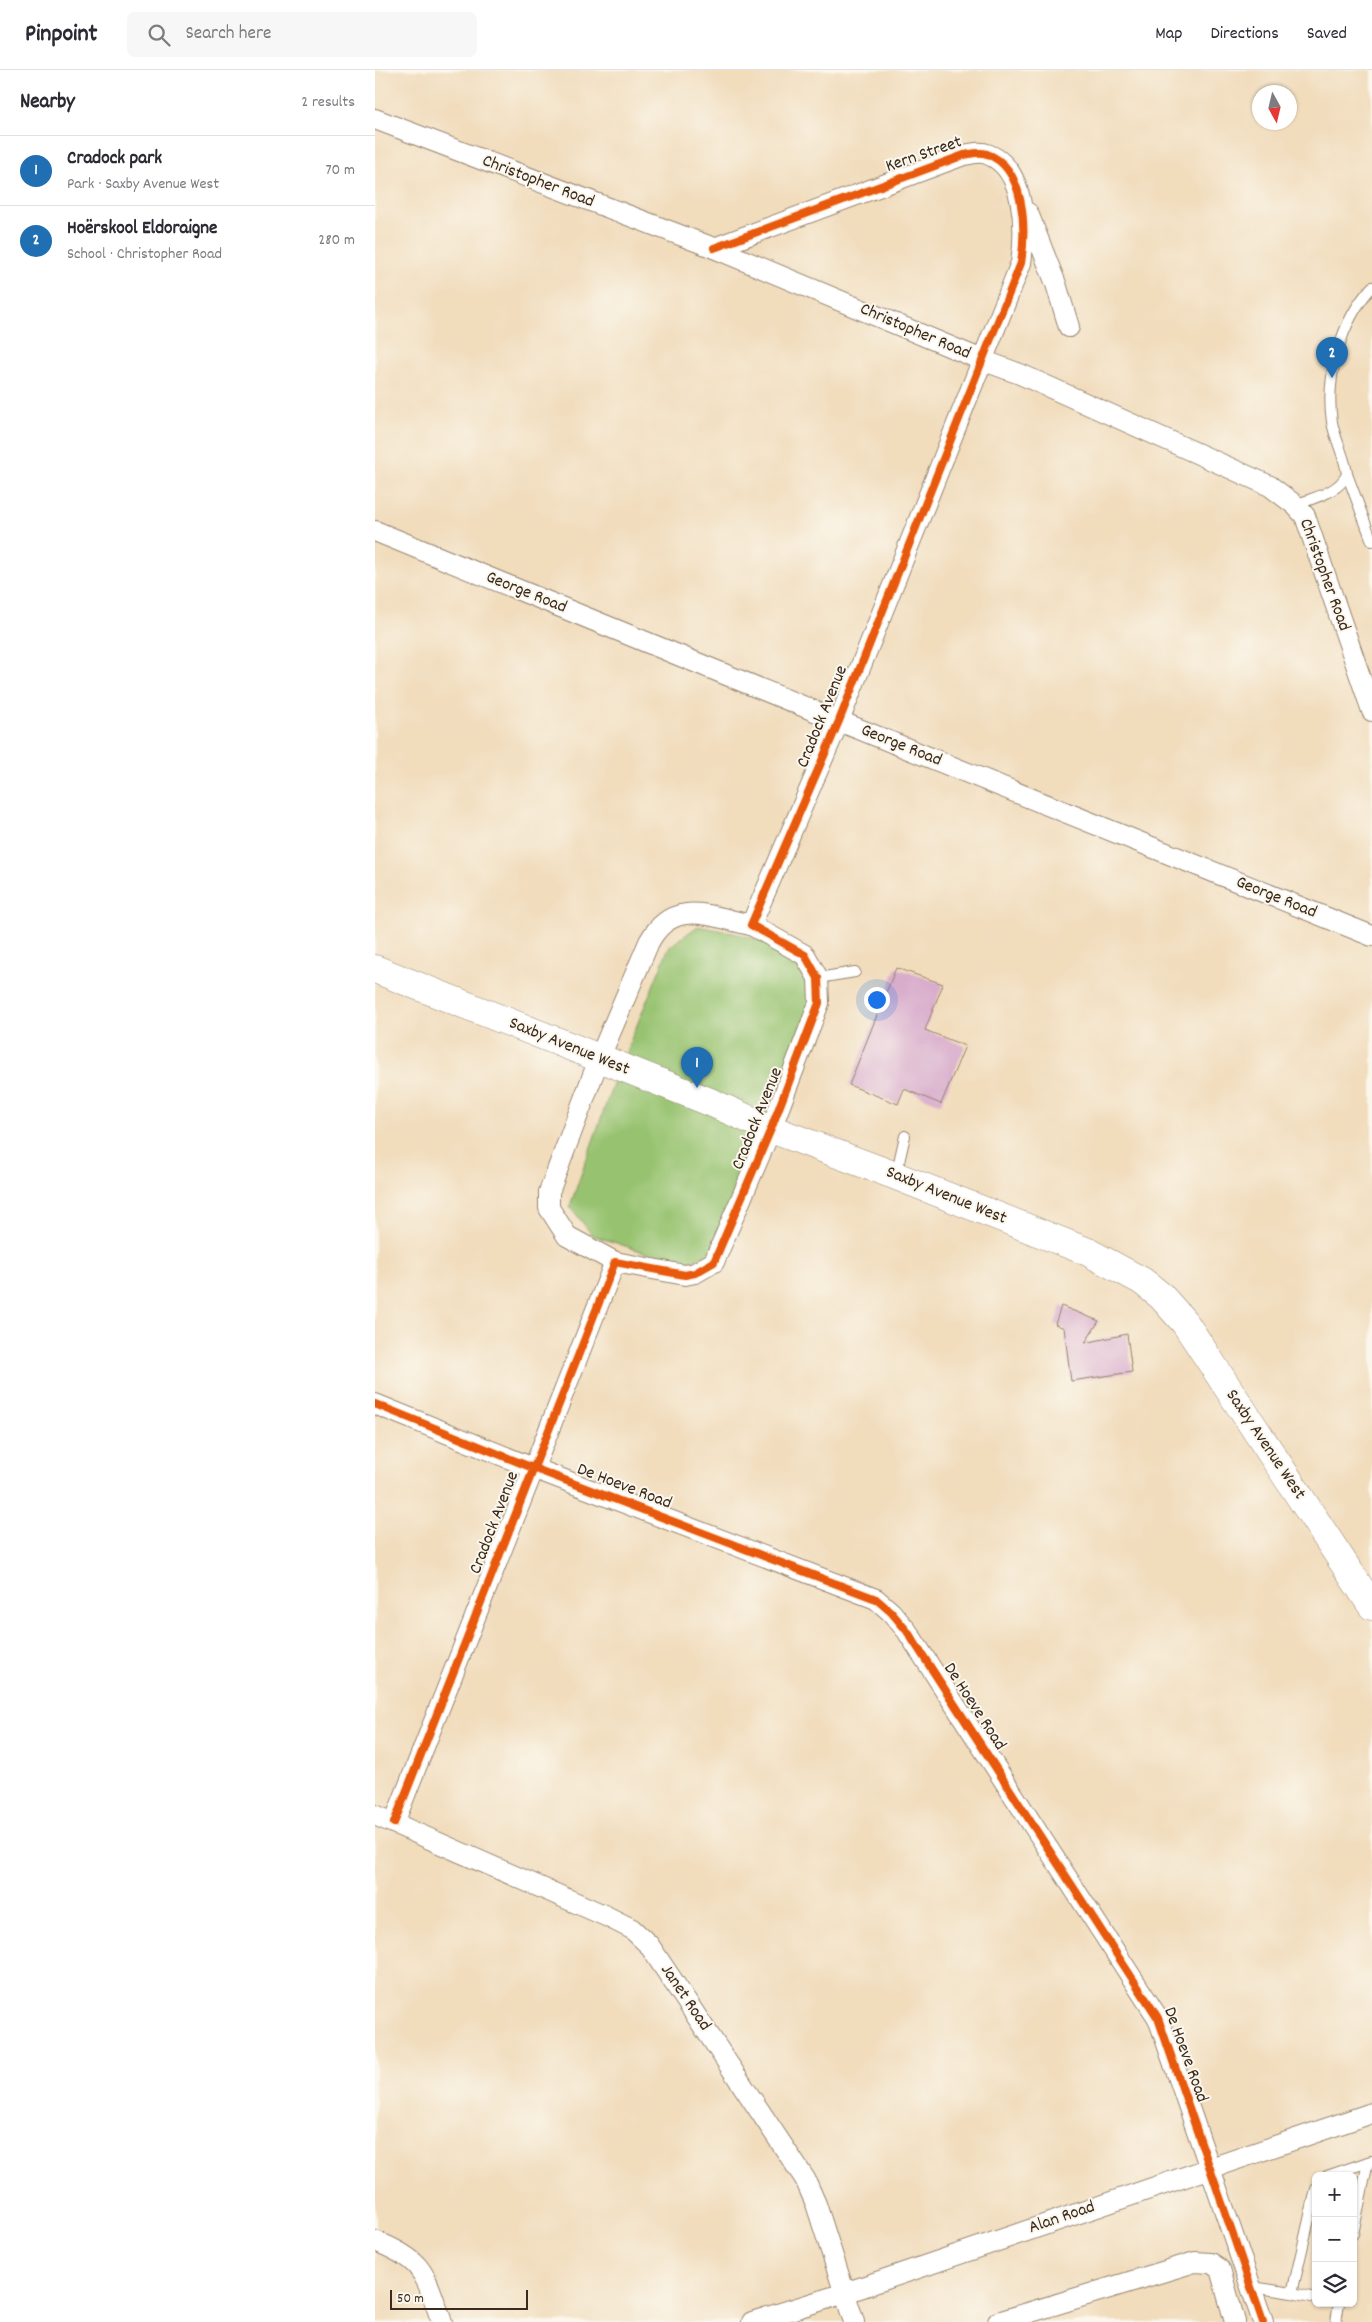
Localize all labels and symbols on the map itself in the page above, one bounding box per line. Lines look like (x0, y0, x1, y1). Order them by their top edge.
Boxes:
north arrow (1252, 85, 1297, 130)
street label: Kern Street (883, 130, 966, 180)
street label: Christopher Road (478, 149, 598, 215)
street label: Christopher Road (856, 297, 974, 367)
pin: 2 (1316, 337, 1348, 378)
street label: Christopher Road (1292, 515, 1356, 635)
street label: George Road (482, 565, 570, 621)
street label: Cradock Avenue (791, 662, 855, 772)
street label: George Road (857, 718, 945, 774)
street label: George Road (1232, 870, 1320, 926)
your location (864, 987, 890, 1013)
street label: Saxby Avenue West (505, 1011, 633, 1083)
pin: 1 (681, 1047, 713, 1088)
street label: Cradock Avenue (726, 1064, 790, 1174)
street label: Saxby Avenue West (882, 1160, 1010, 1232)
street label: Saxby Avenue West (1219, 1385, 1311, 1505)
street label: De Hoeve Road (573, 1457, 675, 1517)
street label: Cradock Avenue (464, 1468, 526, 1578)
street label: De Hoeve Road (936, 1658, 1012, 1756)
street label: Janet Road (653, 1960, 717, 2036)
street label: De Hoeve Road (1156, 2004, 1214, 2106)
street label: Alan Road (1025, 2195, 1099, 2241)
scale bar (390, 2287, 527, 2310)

